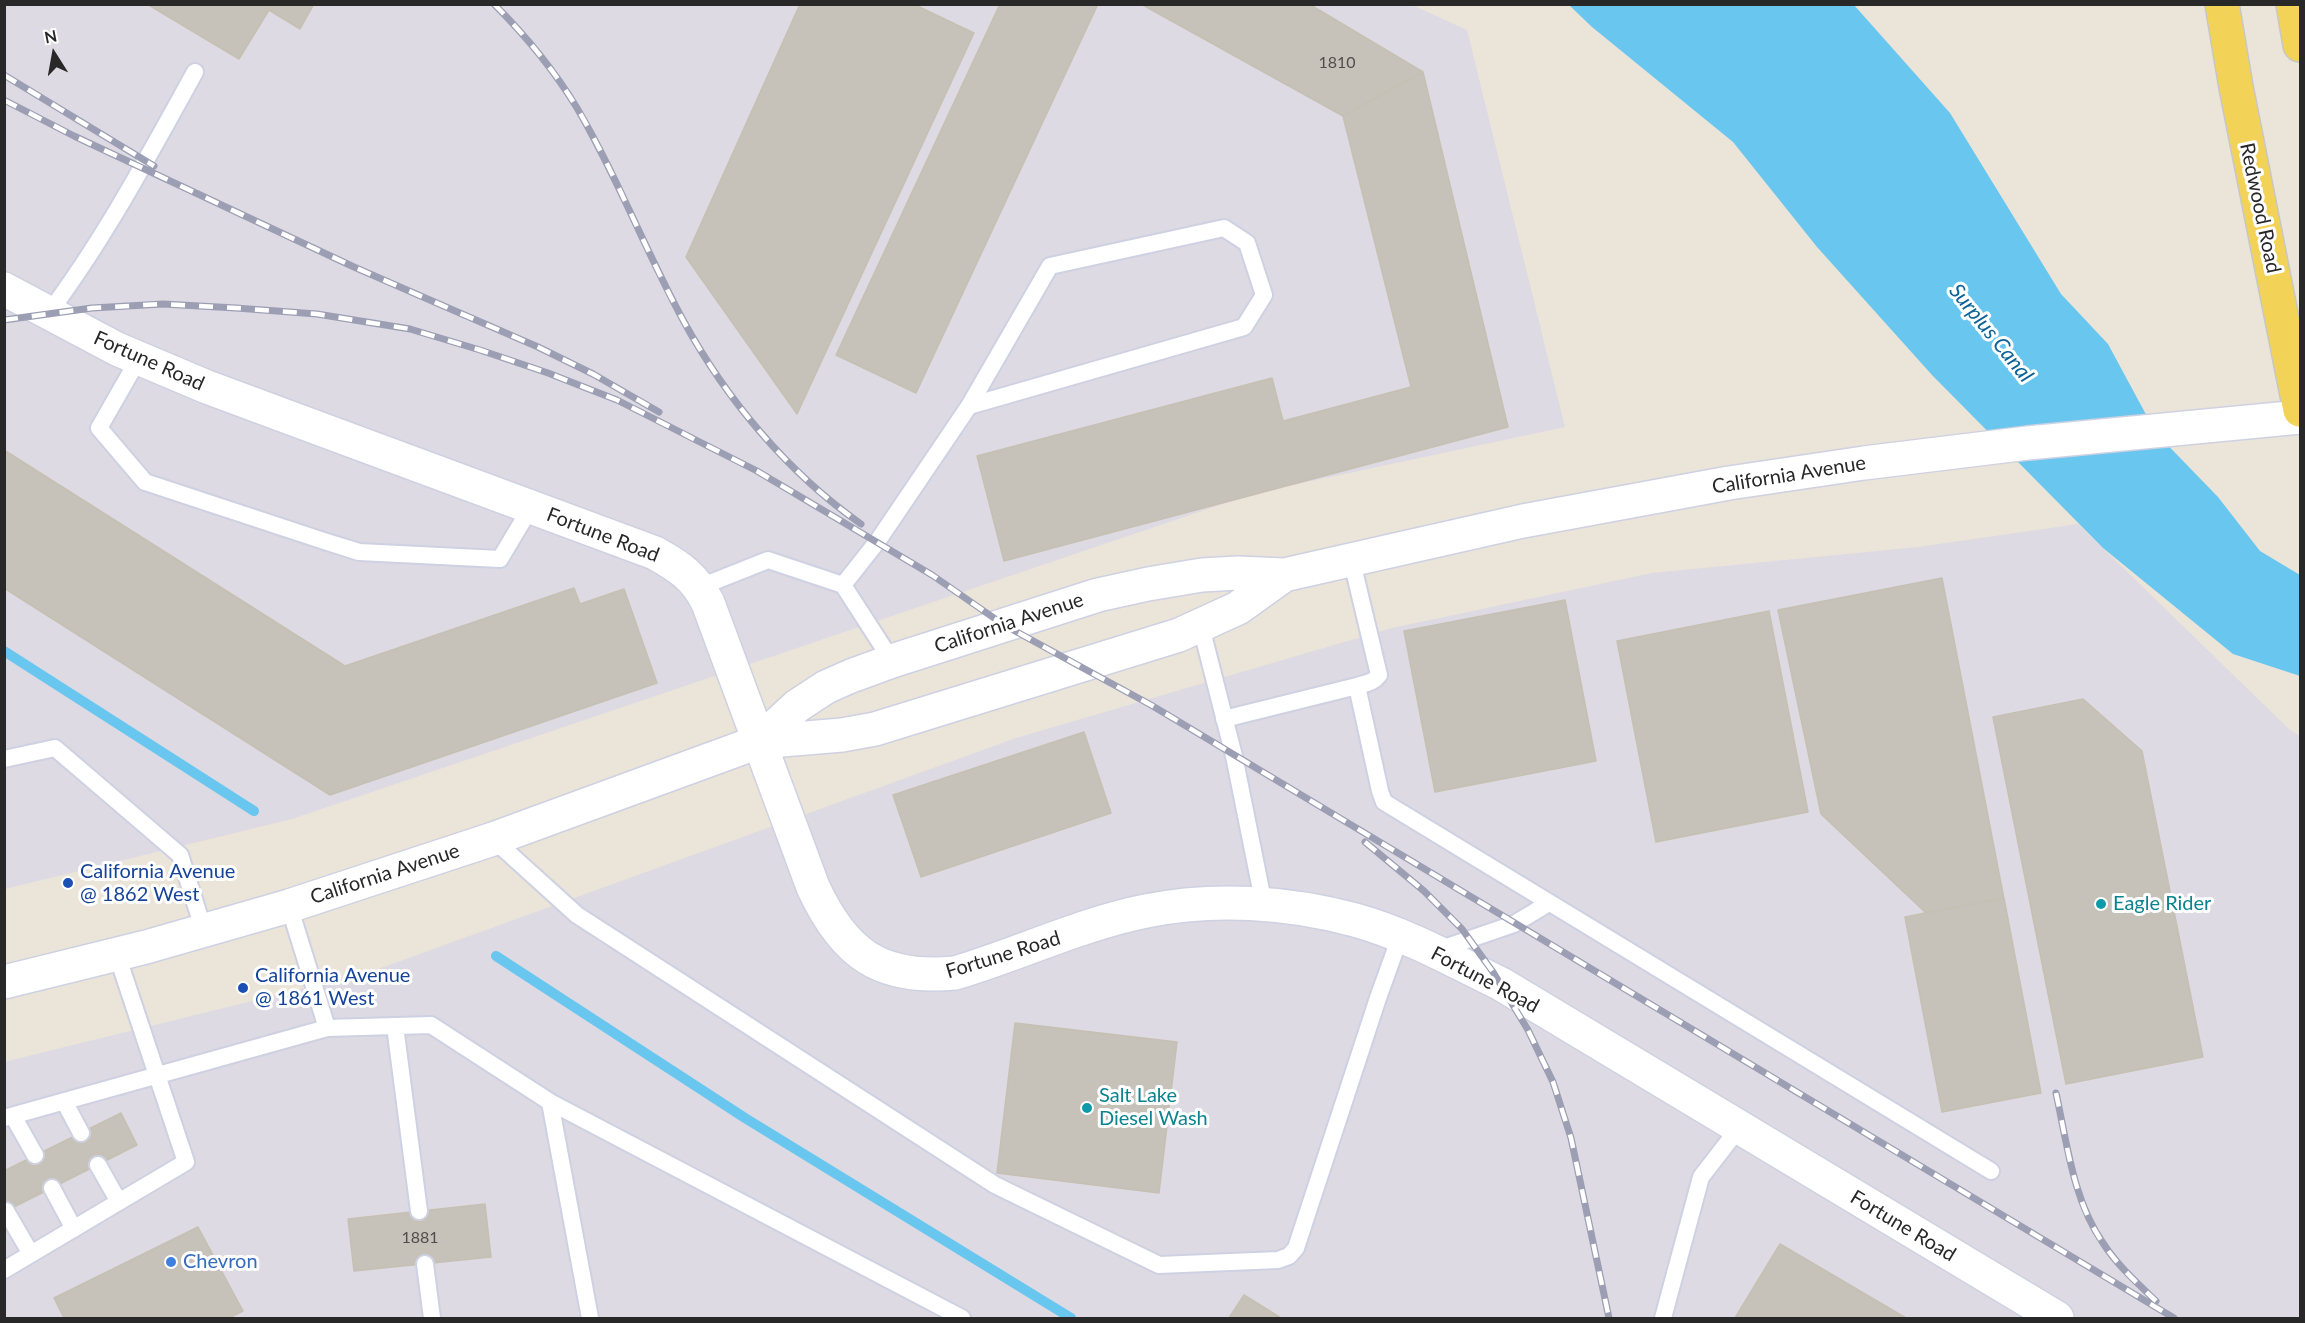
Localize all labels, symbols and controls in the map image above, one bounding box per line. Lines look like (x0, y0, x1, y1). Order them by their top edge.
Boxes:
north arrow (24, 24, 84, 84)
text: N (43, 25, 58, 46)
house number: 1810 (1318, 53, 1356, 73)
street label: Redwood Road (2234, 141, 2286, 275)
water label: Surplus Canal (1944, 279, 2038, 387)
street label: Fortune Road (90, 326, 208, 396)
street label: California Avenue (1710, 451, 1868, 499)
street label: Fortune Road (543, 503, 663, 567)
street label: California Avenue (931, 588, 1087, 658)
street label: California Avenue (307, 839, 463, 909)
place label: California Avenue @ 1862 West (80, 860, 235, 907)
marker: California Avenue @ 1862 West (61, 876, 75, 890)
place label: Eagle Rider (2113, 892, 2211, 916)
marker: Eagle Rider (2094, 897, 2108, 911)
street label: Fortune Road (943, 926, 1063, 984)
street label: Fortune Road (1427, 942, 1543, 1018)
place label: California Avenue @ 1861 West (255, 964, 410, 1011)
marker: California Avenue @ 1861 West (236, 981, 250, 995)
place label: Salt Lake Diesel Wash (1099, 1084, 1208, 1131)
marker: Salt Lake Diesel Wash (1080, 1101, 1094, 1115)
street label: Fortune Road (1846, 1185, 1960, 1267)
house number: 1881 (401, 1228, 439, 1248)
place label: Chevron (183, 1250, 258, 1274)
marker: Chevron (164, 1255, 178, 1269)

